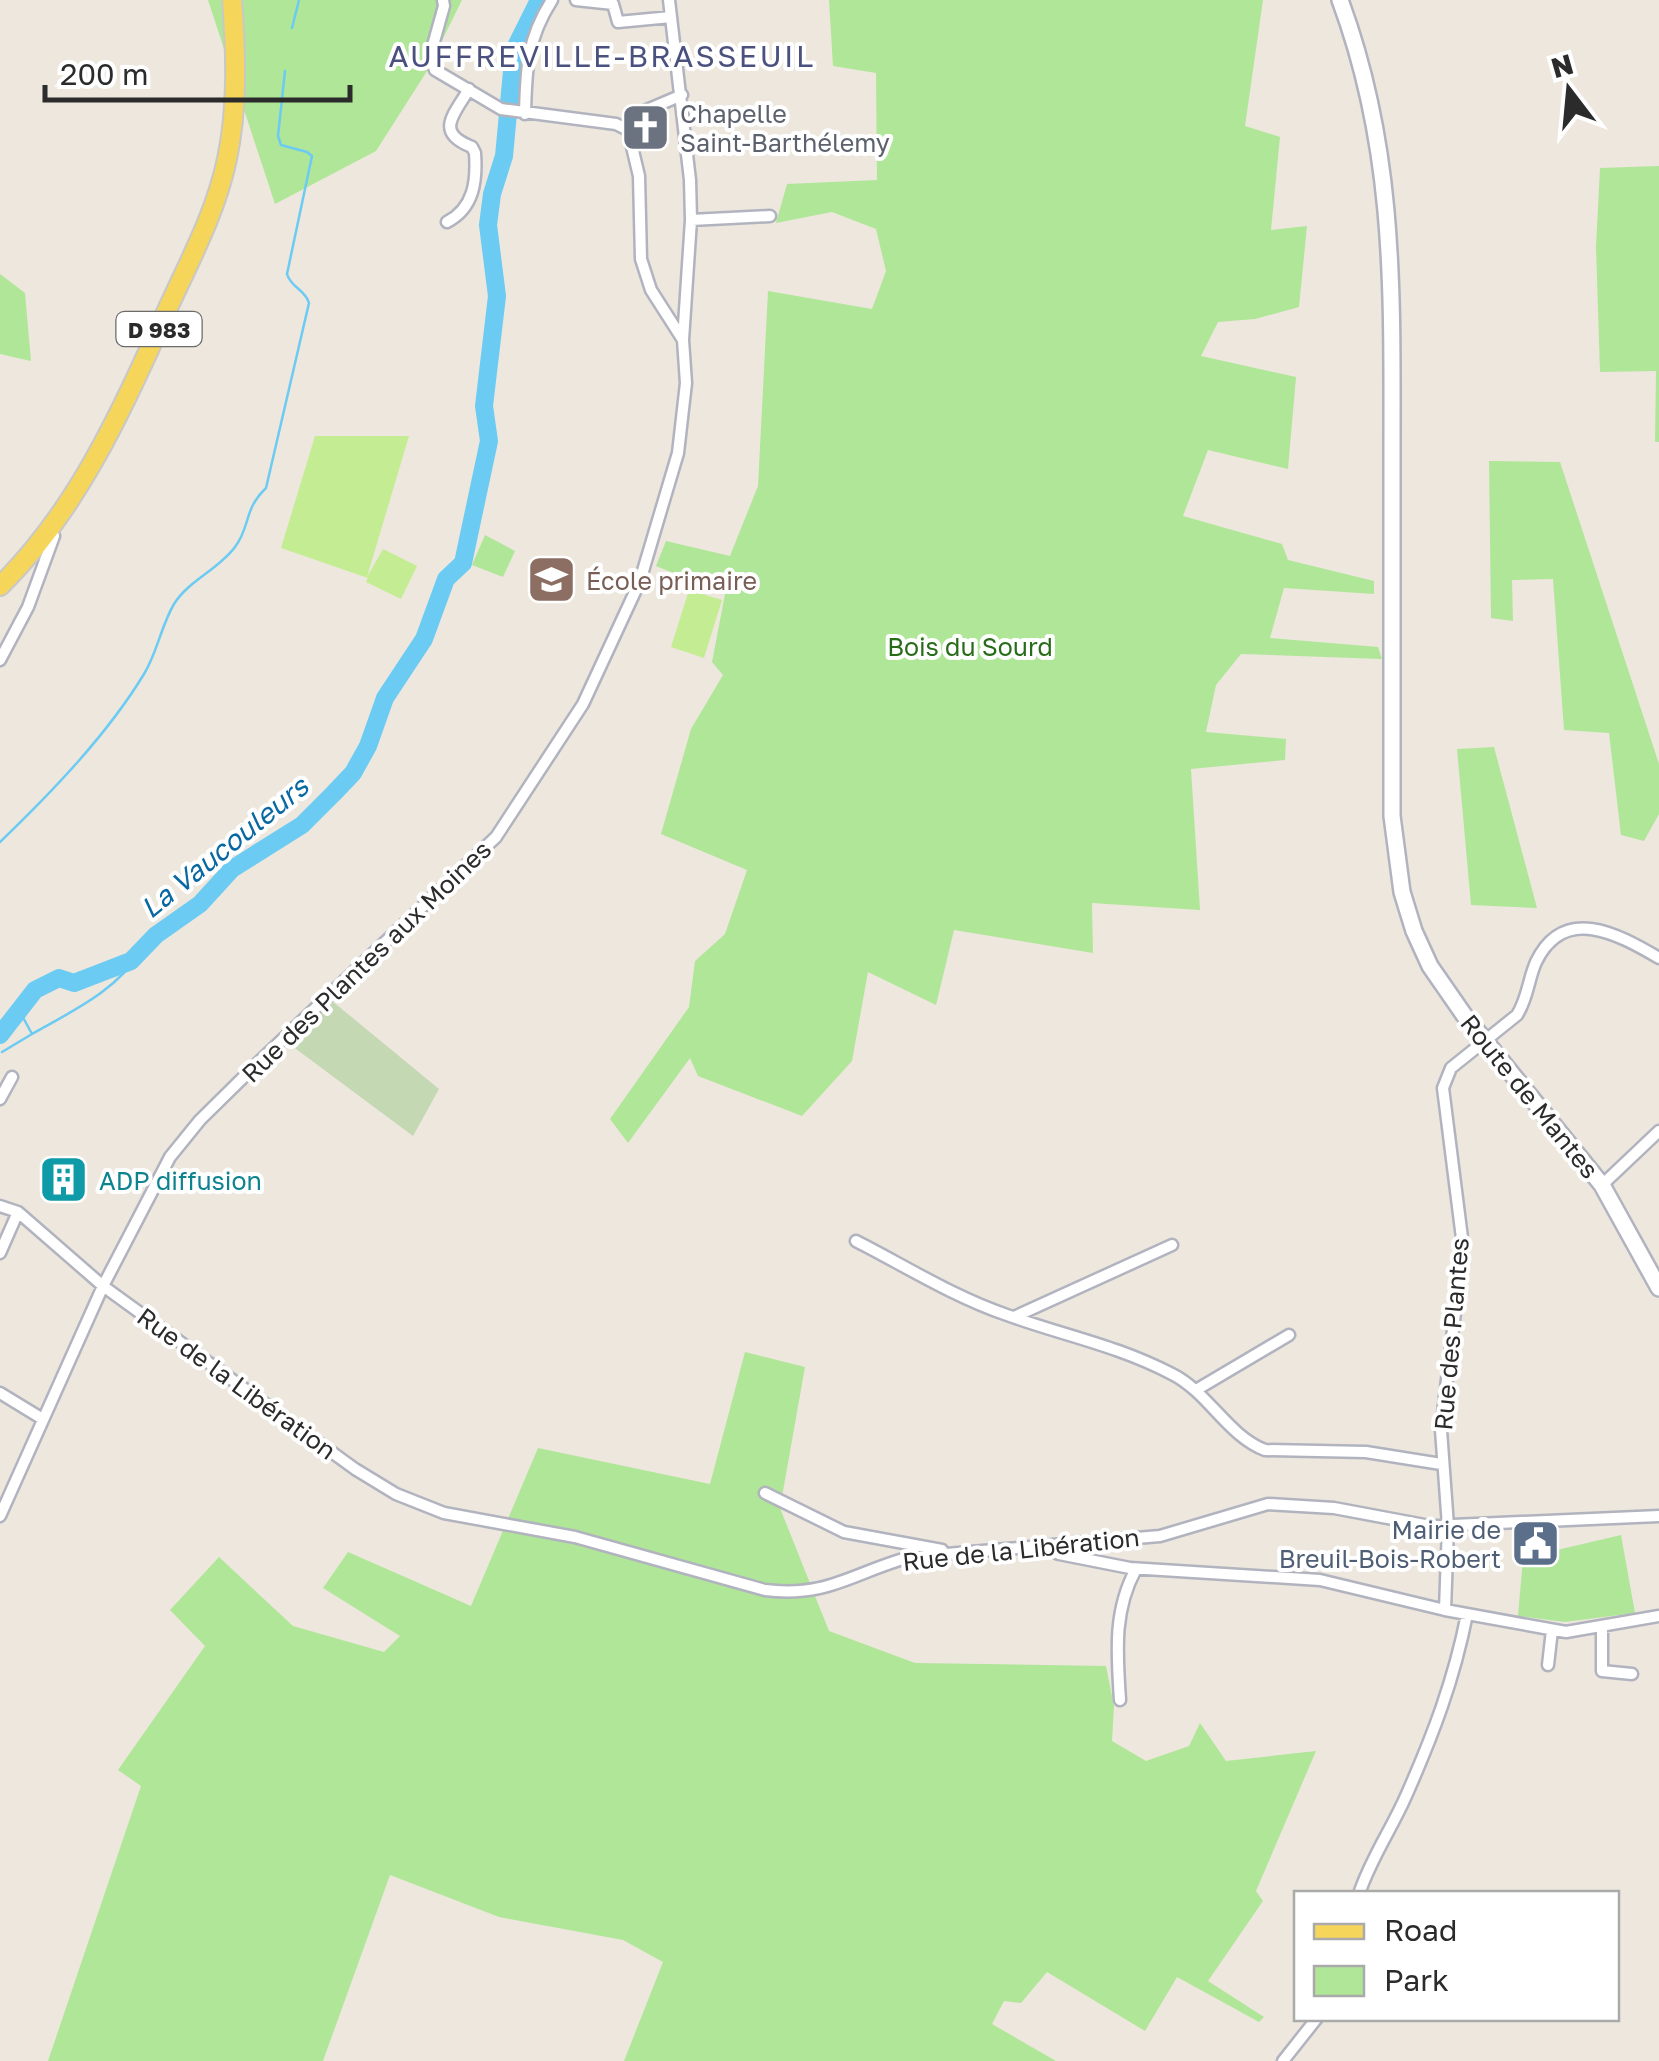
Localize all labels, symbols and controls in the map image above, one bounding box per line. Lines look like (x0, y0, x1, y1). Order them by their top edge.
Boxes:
district label: AUFFREVILLE-BRASSEUIL (388, 38, 816, 74)
scale bar (45, 40, 350, 102)
north arrow (1519, 40, 1619, 140)
text: N (1547, 47, 1577, 84)
text: 200 m (60, 56, 149, 92)
place label: Chapelle Saint-Barthélemy (680, 98, 890, 158)
church icon: Chapelle Saint-Barthélemy (619, 101, 671, 153)
road number: D 983 (116, 312, 202, 346)
school or university icon: École primaire (525, 554, 577, 606)
place label: École primaire (586, 565, 757, 596)
park label: Bois du Sourd (887, 631, 1053, 662)
water label: La Vaucouleurs (134, 769, 315, 924)
street label: Rue des Plantes aux Moines (235, 834, 497, 1088)
street label: Route de Mantes (1454, 1008, 1606, 1184)
building icon: ADP diffusion (38, 1154, 90, 1206)
place label: ADP diffusion (99, 1165, 262, 1196)
street label: Rue des Plantes (1427, 1236, 1475, 1432)
street label: Rue de la Libération (132, 1300, 342, 1466)
place label: Mairie de Breuil-Bois-Robert (1279, 1514, 1501, 1574)
public building icon: Mairie de Breuil-Bois-Robert (1510, 1517, 1562, 1569)
street label: Rue de la Libération (901, 1521, 1141, 1577)
legend (1294, 1891, 1619, 2021)
text: Road (1384, 1912, 1458, 1948)
text: Park (1384, 1962, 1449, 1998)

